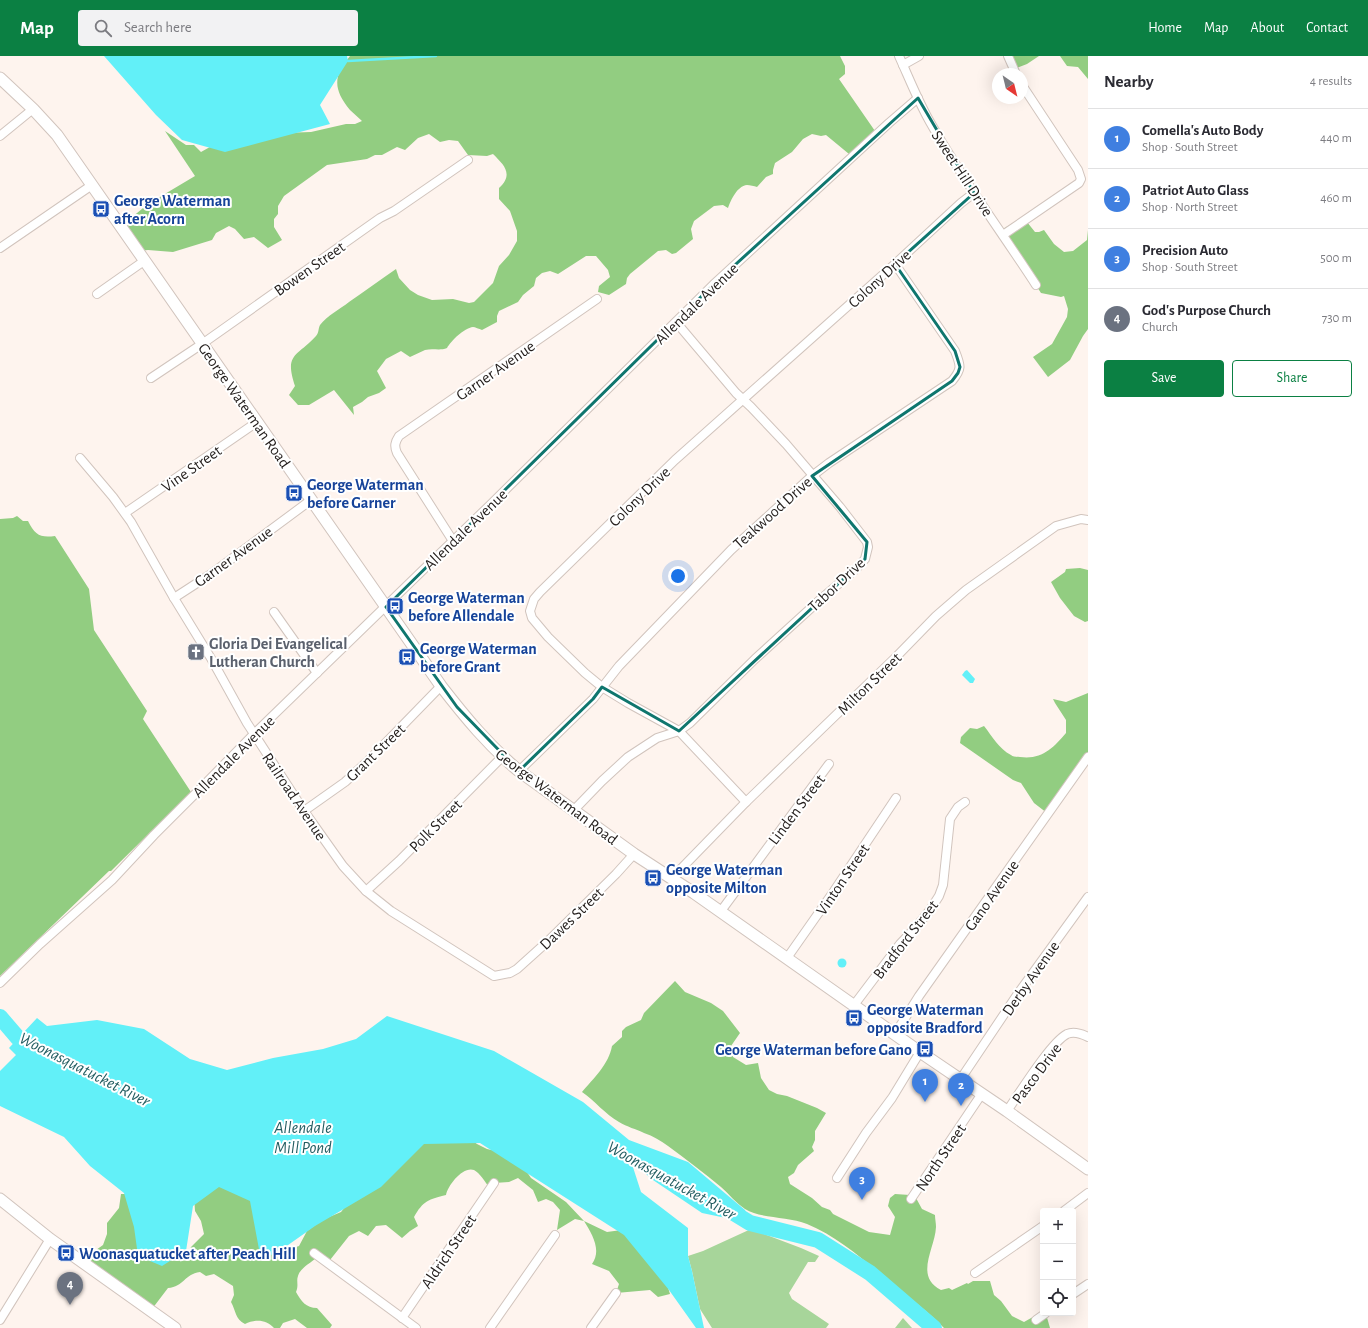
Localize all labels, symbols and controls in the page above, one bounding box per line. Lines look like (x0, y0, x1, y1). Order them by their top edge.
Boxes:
search box (78, 10, 358, 46)
icon: search (92, 17, 114, 39)
text: Map (20, 19, 54, 38)
text: Search here (124, 20, 192, 35)
text: Home (1148, 21, 1182, 35)
text: Map (1204, 21, 1228, 35)
text: About (1250, 21, 1284, 35)
text: Contact (1306, 21, 1348, 35)
north arrow (992, 68, 1028, 104)
text: Nearby (1104, 73, 1154, 90)
text: 4 results (1310, 75, 1352, 88)
text: Comella's Auto Body (1142, 123, 1263, 138)
street label: Sweet Hill Drive (929, 128, 996, 219)
text: 1 (1115, 132, 1119, 145)
text: 440 m (1320, 132, 1352, 145)
text: Shop · South Street (1142, 141, 1238, 154)
text: Patriot Auto Glass (1142, 183, 1249, 198)
text: 2 (1114, 192, 1120, 205)
text: 460 m (1320, 192, 1352, 205)
place label: George Waterman after Acorn (114, 193, 231, 227)
bus stop icon: George Waterman after Acorn (91, 199, 111, 219)
text: Shop · North Street (1142, 201, 1238, 214)
street label: Bowen Street (271, 239, 348, 299)
text: Precision Auto (1142, 243, 1228, 258)
street label: Colony Drive (845, 247, 915, 312)
text: 3 (1114, 252, 1120, 265)
text: 500 m (1320, 252, 1352, 265)
street label: Allendale Avenue (652, 260, 741, 347)
text: Shop · South Street (1142, 261, 1238, 274)
text: God's Purpose Church (1142, 303, 1271, 318)
text: 4 (1114, 312, 1120, 325)
text: 730 m (1322, 312, 1352, 325)
text: Church (1142, 321, 1178, 334)
street label: Garner Avenue (453, 338, 538, 404)
street label: George Waterman Road (195, 340, 293, 471)
button: Save (1104, 360, 1224, 397)
button: Share (1232, 360, 1352, 397)
street label: Vine Street (159, 443, 224, 495)
street label: Colony Drive (606, 464, 674, 530)
street label: Teakwood Drive (730, 474, 815, 552)
place label: George Waterman before Garner (307, 477, 424, 511)
bus stop icon: George Waterman before Garner (284, 483, 304, 503)
street label: Allendale Avenue (421, 486, 510, 573)
street label: Garner Avenue (192, 523, 275, 590)
street label: Tabor Drive (805, 555, 868, 615)
your location (668, 566, 688, 586)
place label: George Waterman before Allendale (408, 590, 525, 624)
bus stop icon: George Waterman before Allendale (385, 596, 405, 616)
place label: Gloria Dei Evangelical Lutheran Church (209, 636, 347, 670)
place label: George Waterman before Grant (420, 641, 537, 675)
church icon: Gloria Dei Evangelical Lutheran Church (186, 642, 206, 662)
bus stop icon: George Waterman before Grant (397, 647, 417, 667)
street label: Milton Street (835, 650, 905, 718)
street label: Allendale Avenue (189, 712, 278, 801)
street label: Grant Street (343, 721, 408, 785)
street label: George Waterman Road (492, 746, 620, 848)
street label: Railroad Avenue (259, 750, 329, 843)
street label: Linden Street (765, 772, 828, 848)
street label: Polk Street (406, 796, 465, 855)
street label: Vinton Street (813, 841, 872, 918)
street label: Gano Avenue (962, 857, 1022, 934)
place label: George Waterman opposite Milton (666, 862, 783, 896)
bus stop icon: George Waterman opposite Milton (643, 868, 663, 888)
street label: Dawes Street (537, 885, 607, 953)
street label: Bradford Street (870, 897, 941, 982)
street label: Derby Avenue (999, 938, 1063, 1019)
place label: George Waterman opposite Bradford (867, 1002, 984, 1036)
bus stop icon: George Waterman opposite Bradford (844, 1008, 864, 1028)
water label: Woonasquatucket River (16, 1029, 153, 1111)
bus stop icon: George Waterman before Gano (915, 1039, 935, 1059)
street label: Pasco Drive (1009, 1040, 1065, 1107)
place label: George Waterman before Gano (715, 1042, 912, 1058)
pin: 1 (912, 1069, 938, 1102)
pin: 2 (948, 1073, 974, 1106)
water label: Allendale Mill Pond (273, 1119, 332, 1156)
street label: North Street (913, 1121, 969, 1194)
water label: Woonasquatucket River (604, 1138, 739, 1224)
pin: 3 (849, 1167, 875, 1200)
map controls (1040, 1208, 1076, 1316)
button: + (1040, 1208, 1076, 1244)
street label: Aldrich Street (418, 1212, 479, 1291)
bus stop icon: Woonasquatucket after Peach Hill (56, 1243, 76, 1263)
button: − (1040, 1244, 1076, 1280)
place label: Woonasquatucket after Peach Hill (79, 1246, 296, 1262)
pin: 4 (57, 1272, 83, 1305)
button: locate (1040, 1280, 1076, 1316)

